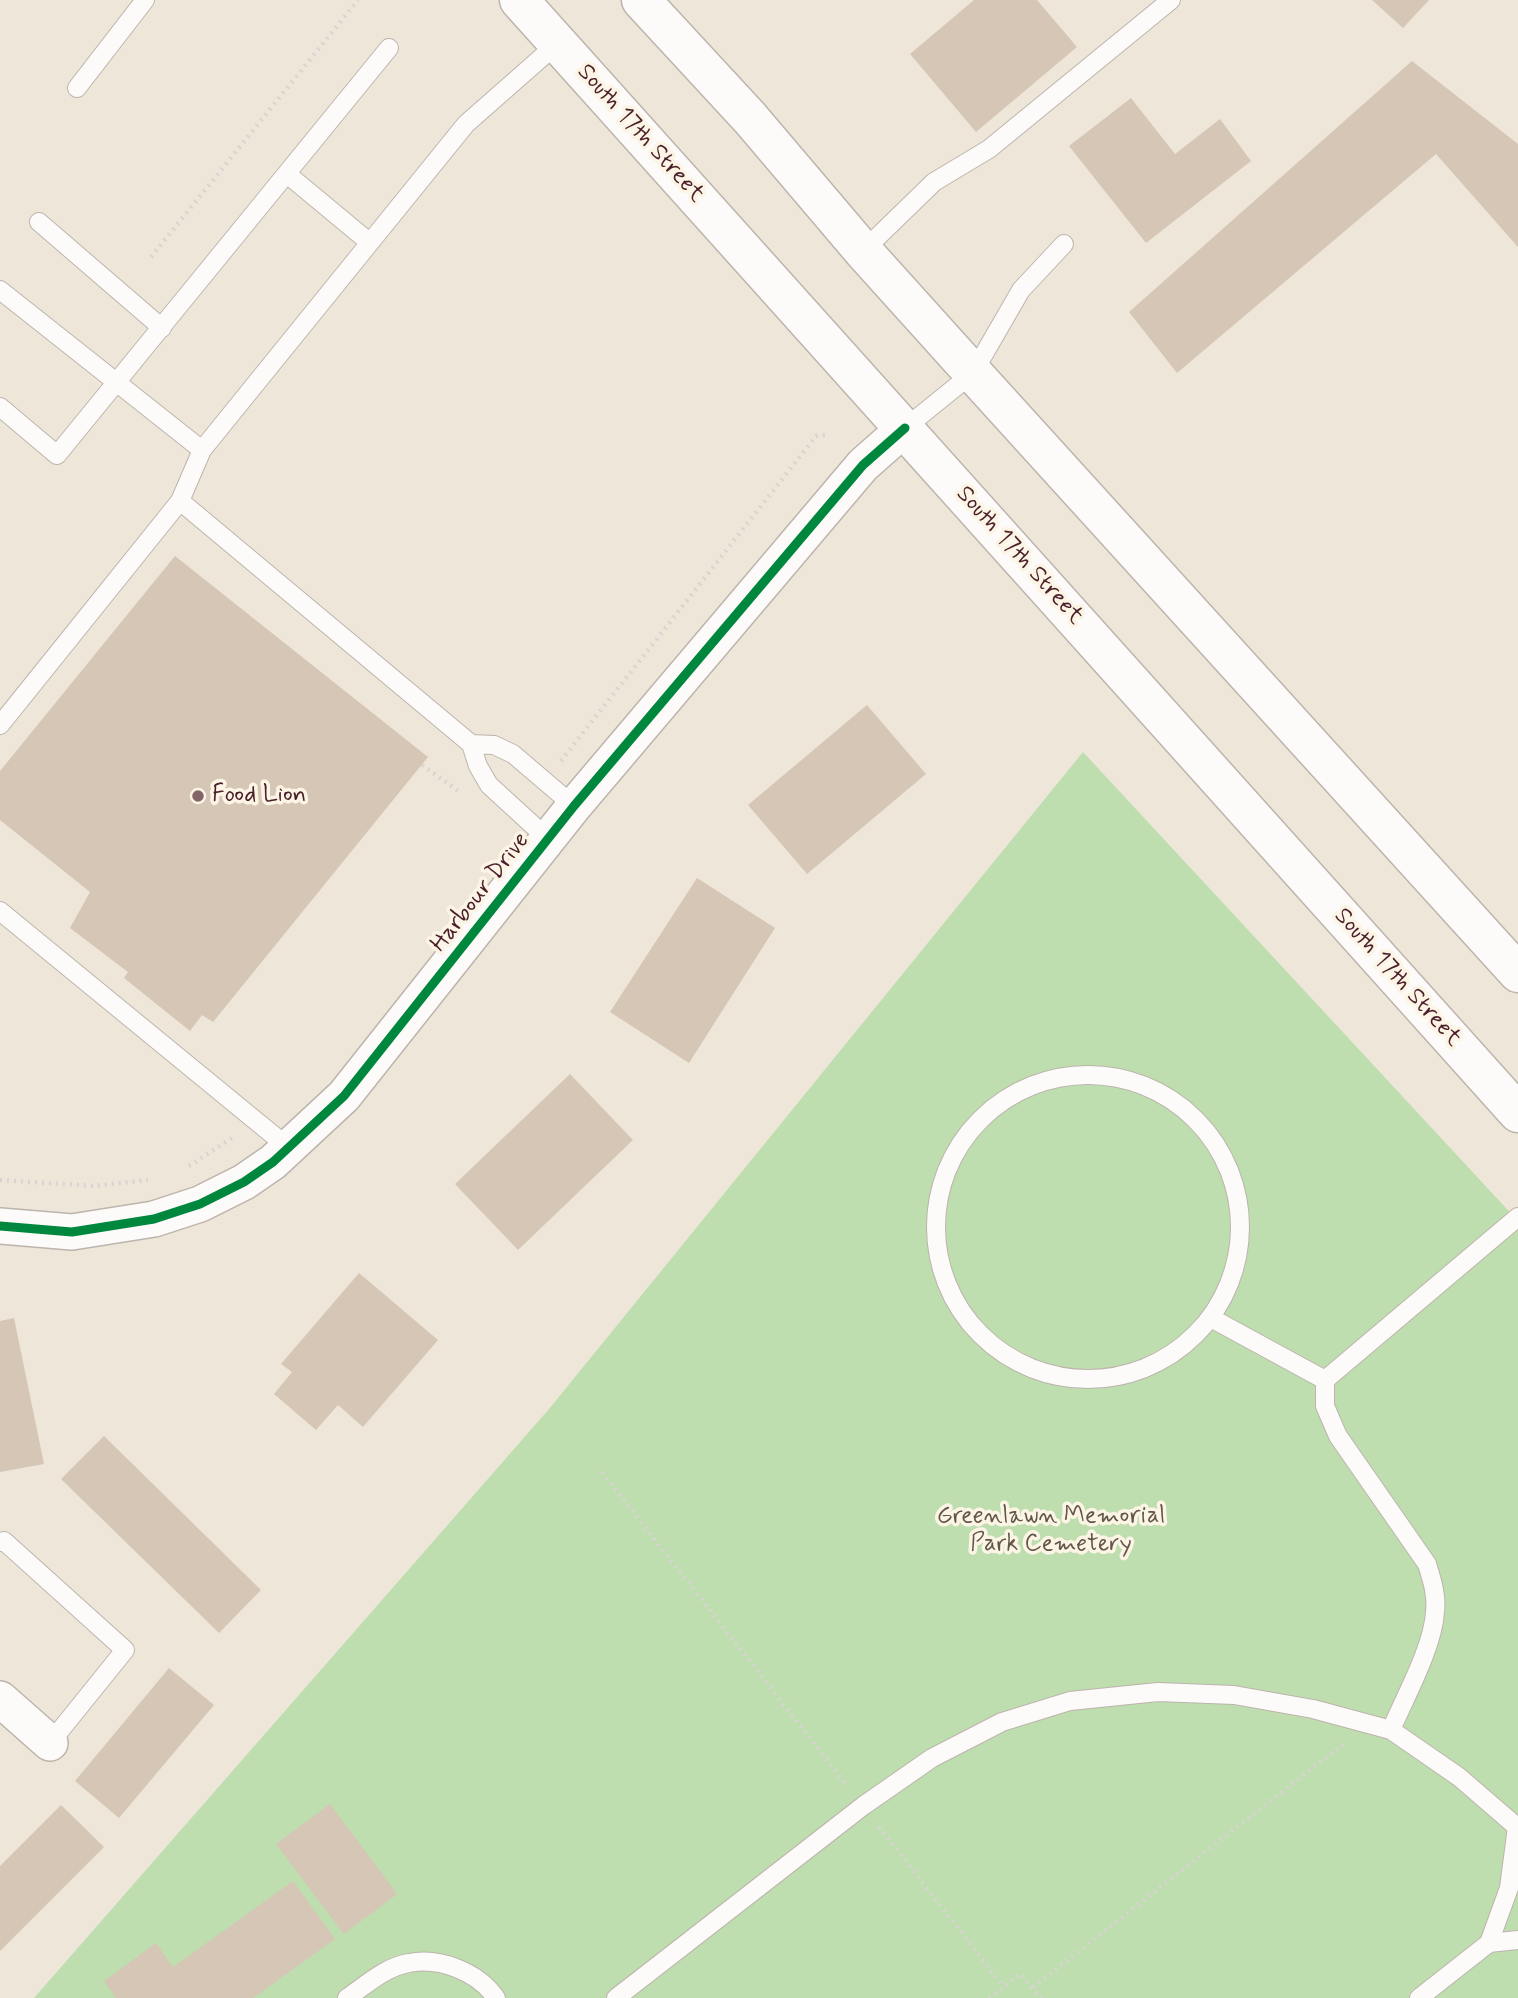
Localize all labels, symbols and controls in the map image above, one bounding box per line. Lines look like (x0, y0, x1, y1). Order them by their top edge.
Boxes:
street label: South 17th Street (570, 59, 710, 209)
street label: South 17th Street (949, 481, 1089, 631)
place label: Food Lion (212, 782, 306, 810)
marker: Food Lion (190, 788, 206, 804)
street label: Harbour Drive (425, 827, 537, 959)
street label: South 17th Street (1327, 903, 1467, 1053)
park label: Greenlawn Memorial Park Cemetery (937, 1503, 1165, 1559)

